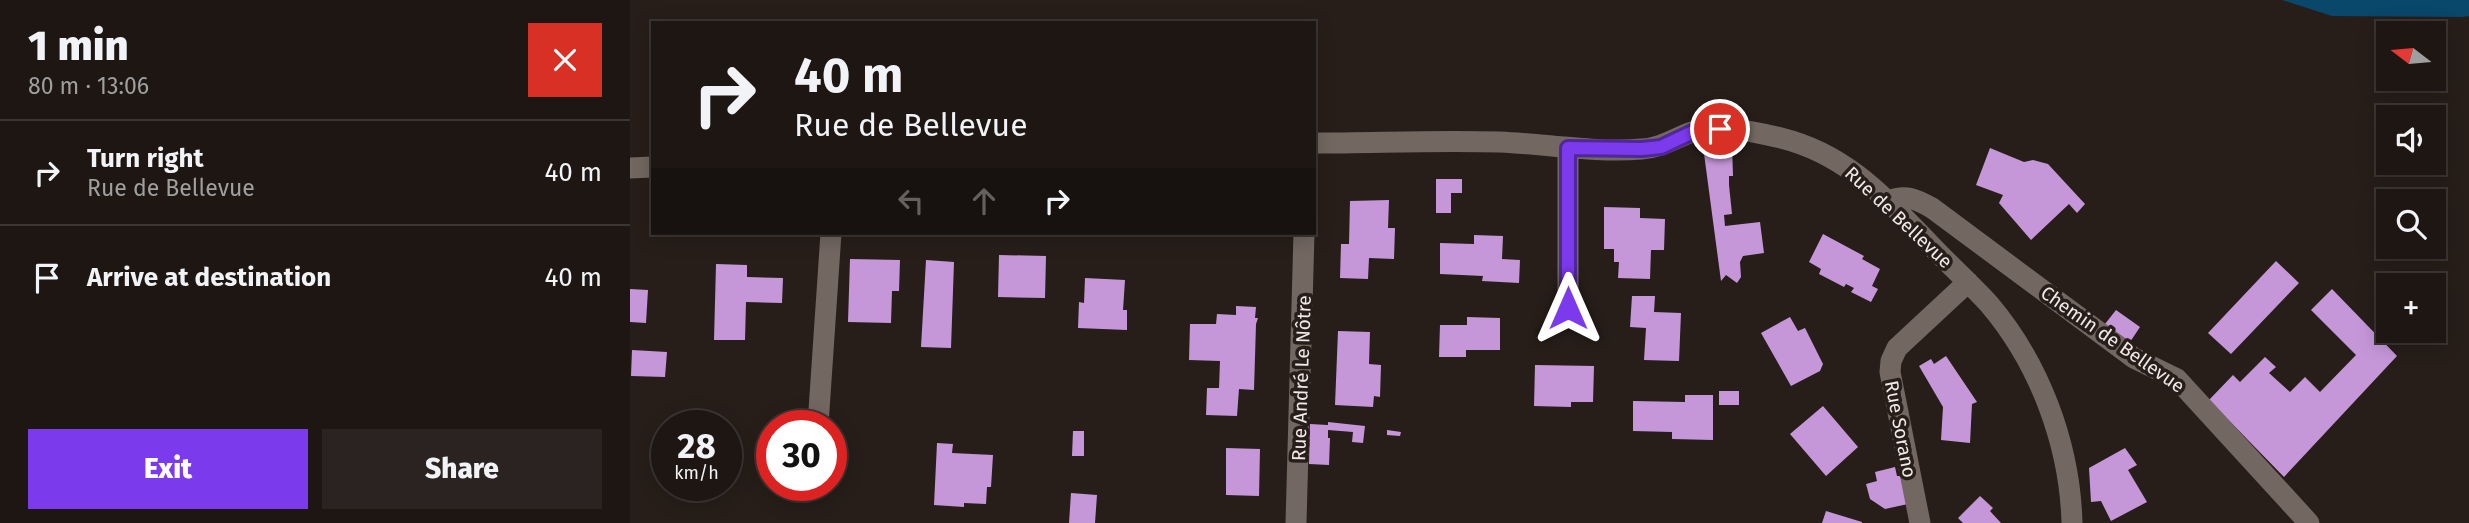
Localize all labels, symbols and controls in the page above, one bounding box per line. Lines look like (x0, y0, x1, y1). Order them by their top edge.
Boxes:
text: 1 min (28, 21, 129, 71)
north arrow (2376, 21, 2446, 91)
map controls (2376, 21, 2446, 343)
button: close (528, 23, 602, 97)
text: 40 m (794, 46, 903, 105)
icon: right (679, 49, 770, 140)
text: 80 m · 13:06 (28, 72, 149, 100)
pin (1690, 99, 1750, 159)
button: sound (2376, 105, 2446, 175)
text: Rue de Bellevue (794, 106, 1028, 144)
icon: arrive (1701, 110, 1739, 148)
text: Turn right (87, 143, 204, 174)
icon: right (28, 154, 66, 192)
text: 40 m (544, 157, 602, 188)
street label: Rue de Bellevue (1840, 162, 1957, 273)
text: Rue de Bellevue (87, 174, 255, 202)
icon: left (892, 182, 930, 220)
icon: ahead (965, 182, 1003, 220)
icon: right (1038, 182, 1076, 220)
button: search (2376, 189, 2446, 259)
icon: arrive (28, 259, 66, 297)
text: Arrive at destination (87, 262, 331, 293)
text: 40 m (544, 262, 602, 293)
position arrow (1531, 271, 1605, 345)
button: + (2376, 273, 2446, 343)
street label: Chemin de Bellevue (2036, 281, 2189, 398)
street label: Rue André Le Nôtre (1287, 295, 1316, 461)
street label: Rue Sorano (1880, 378, 1921, 480)
speed limit sign: 30 (756, 410, 847, 501)
text: 28 (677, 425, 716, 467)
button: Exit (28, 429, 308, 509)
button: Share (322, 429, 602, 509)
text: km/h (674, 462, 719, 484)

